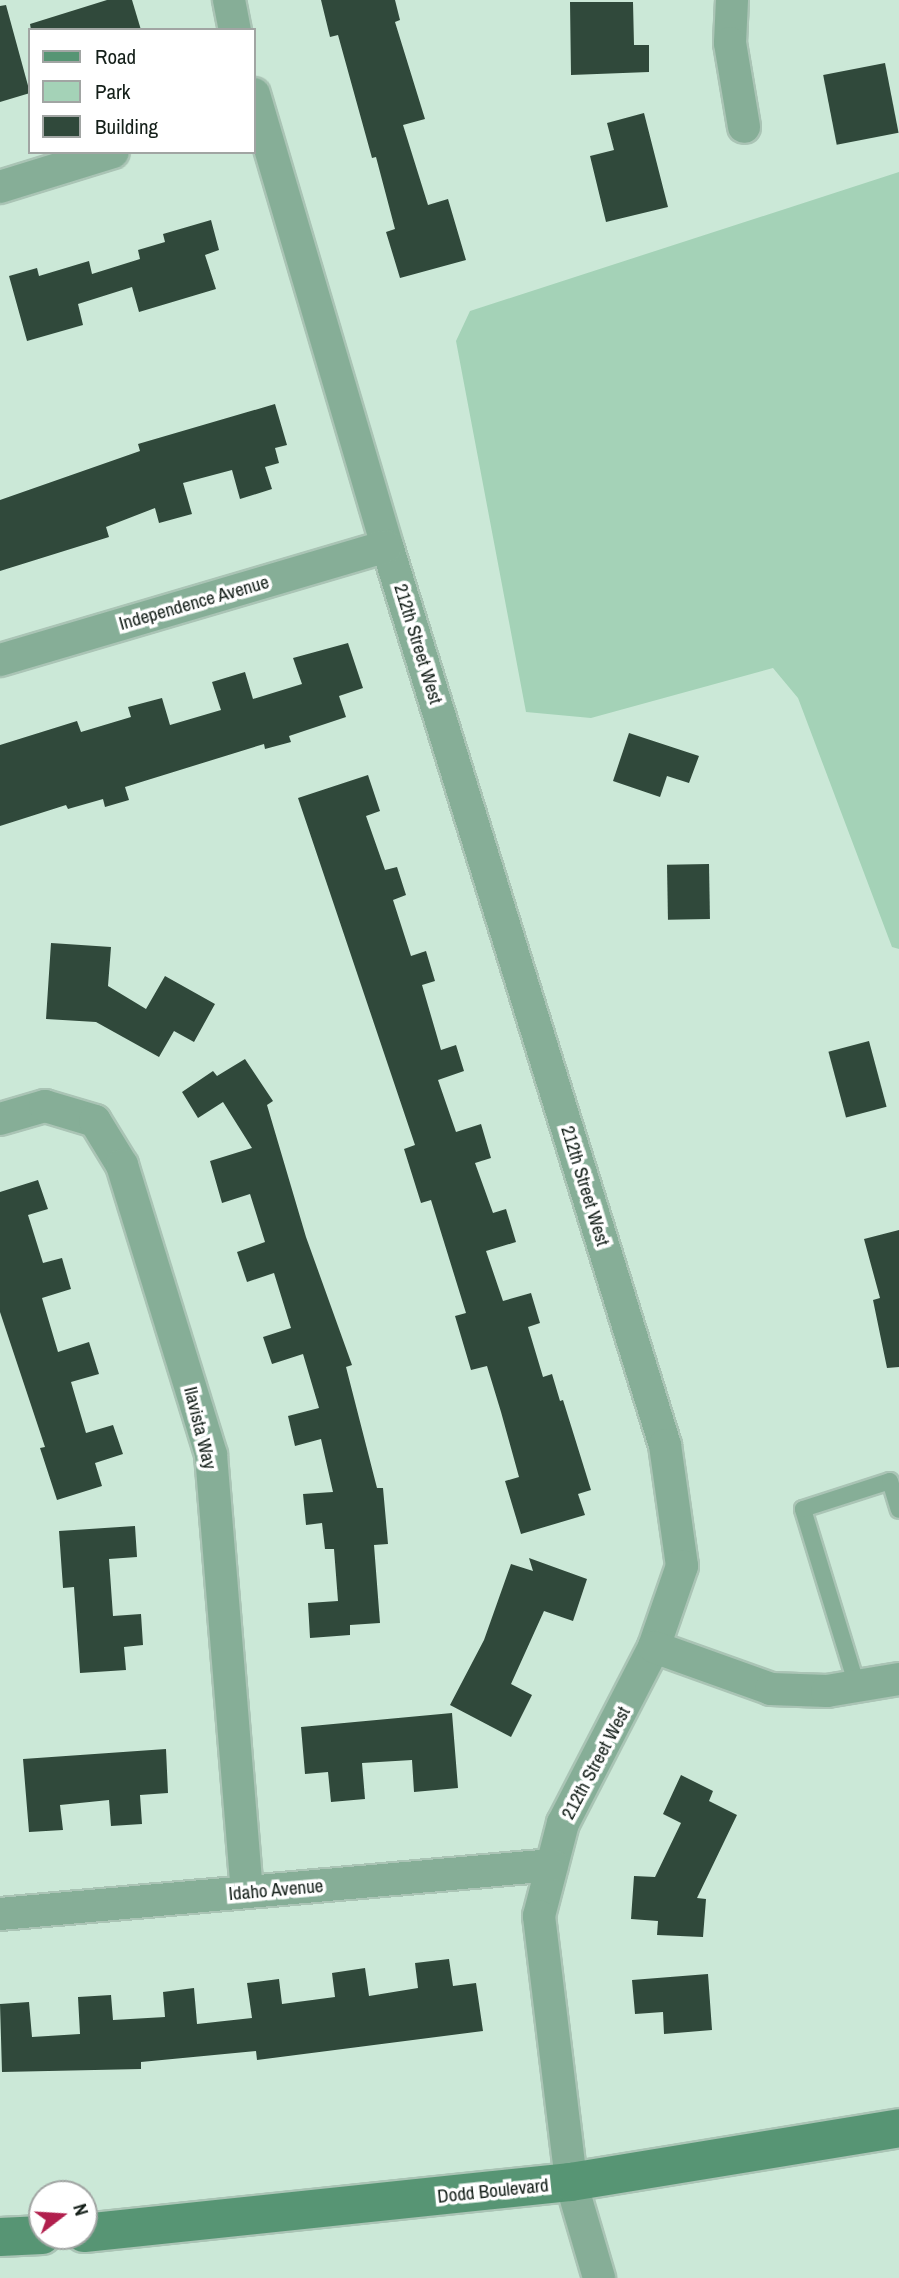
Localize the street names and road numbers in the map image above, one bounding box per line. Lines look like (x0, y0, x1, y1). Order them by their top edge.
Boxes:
street label: Independence Avenue (116, 571, 272, 635)
street label: 212th Street West (389, 581, 447, 707)
street label: 212th Street West (556, 1123, 614, 1249)
street label: Ilavista Way (179, 1384, 221, 1472)
street label: 212th Street West (557, 1703, 635, 1823)
street label: Idaho Avenue (227, 1874, 325, 1906)
street label: Dodd Boulevard (436, 2174, 550, 2208)

